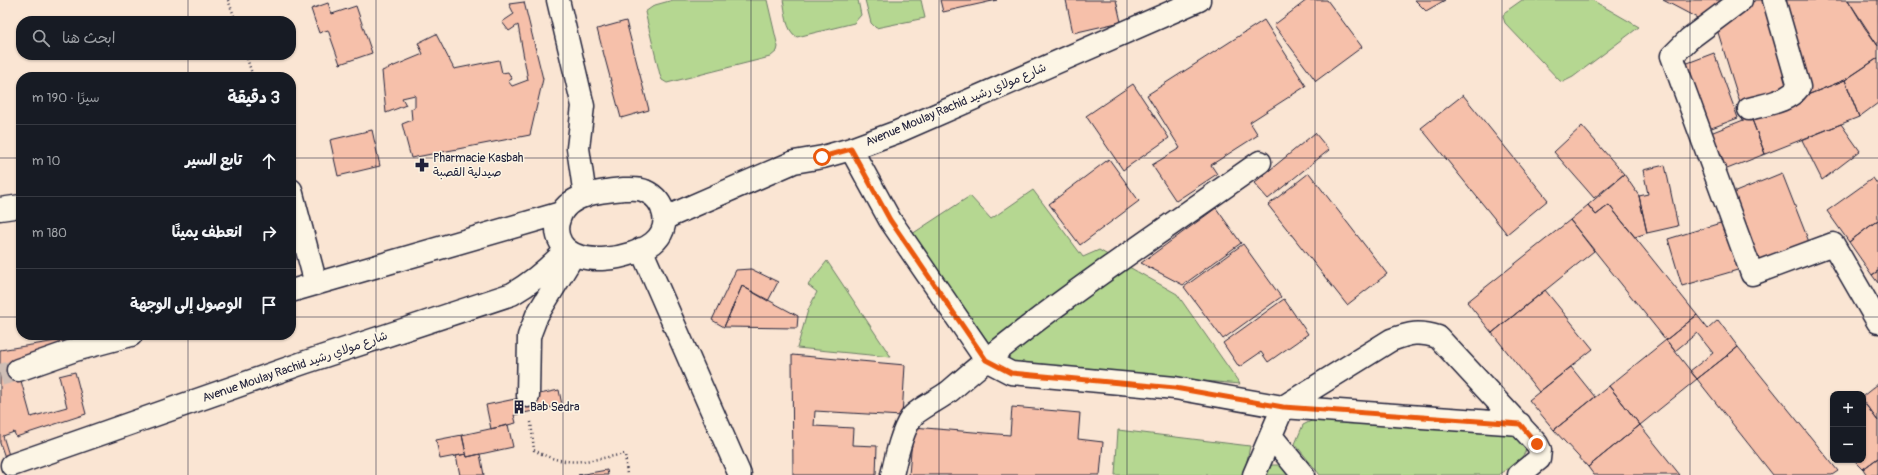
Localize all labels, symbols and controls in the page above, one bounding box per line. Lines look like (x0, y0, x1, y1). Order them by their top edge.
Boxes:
search box (16, 16, 296, 60)
icon: search (30, 27, 52, 49)
text: ابحث هنا (62, 29, 115, 48)
street label: Avenue Moulay Rachid شارع مولاي رشيد (863, 60, 1049, 151)
text: 3 دقيقة (228, 87, 280, 108)
text: سيرًا · 190 m (32, 90, 100, 106)
route start (813, 148, 831, 166)
icon: ahead (258, 150, 280, 172)
text: تابع السير (185, 151, 242, 170)
place label: Pharmacie Kasbah صيدلية القصبة (433, 151, 524, 180)
text: 10 m (32, 153, 60, 169)
pharmacy icon: Pharmacie Kasbah صيدلية القصبة (414, 157, 430, 173)
icon: right (258, 222, 280, 244)
text: انعطف يمينًا (172, 223, 242, 242)
text: 180 m (32, 225, 67, 241)
icon: arrive (258, 294, 280, 316)
text: الوصول إلى الوجهة (130, 295, 242, 314)
street label: Avenue Moulay Rachid شارع مولاي رشيد (200, 328, 390, 407)
map controls (1830, 391, 1866, 463)
button: + (1830, 391, 1866, 427)
building icon: Bab Sedra (511, 399, 527, 415)
place label: Bab Sedra (530, 400, 580, 415)
button: − (1830, 427, 1866, 463)
route end (1528, 435, 1546, 453)

